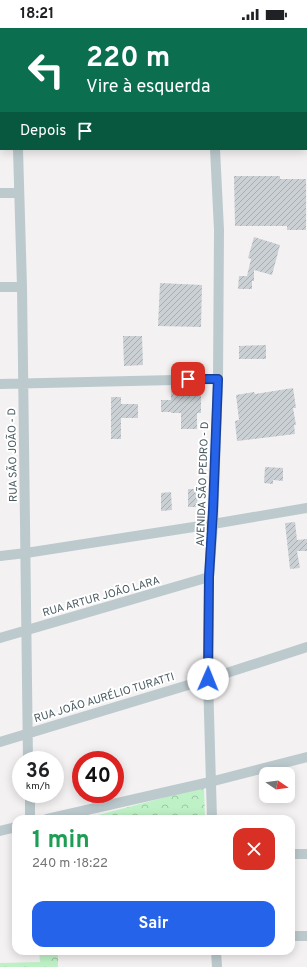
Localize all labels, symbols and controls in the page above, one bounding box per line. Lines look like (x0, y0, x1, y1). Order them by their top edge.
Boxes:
text: 18:21 (20, 5, 54, 24)
text: 220 m (86, 41, 170, 77)
icon: left (20, 44, 72, 96)
text: Vire à esquerda (86, 76, 210, 99)
icon: arrive (74, 120, 96, 142)
text: Depois (20, 122, 66, 141)
pin (171, 362, 205, 396)
icon: arrive (177, 368, 199, 390)
street label: RUA SÃO JOÃO - D (5, 408, 21, 502)
street label: AVENIDA SÃO PEDRO - D (194, 421, 212, 547)
street label: RUA ARTUR JOÃO LARA (41, 574, 162, 620)
position arrow (187, 658, 229, 700)
street label: RUA JOÃO AURÉLIO TURATTI (32, 669, 176, 726)
speed limit sign: 40 (72, 751, 124, 803)
text: 36 (26, 759, 50, 785)
north arrow (259, 767, 295, 803)
map controls (259, 767, 295, 803)
text: km/h (26, 780, 50, 793)
text: 1 min (32, 826, 90, 856)
button: close (233, 828, 275, 870)
text: 240 m · 18:22 (32, 856, 108, 872)
button: Sair (32, 901, 275, 947)

